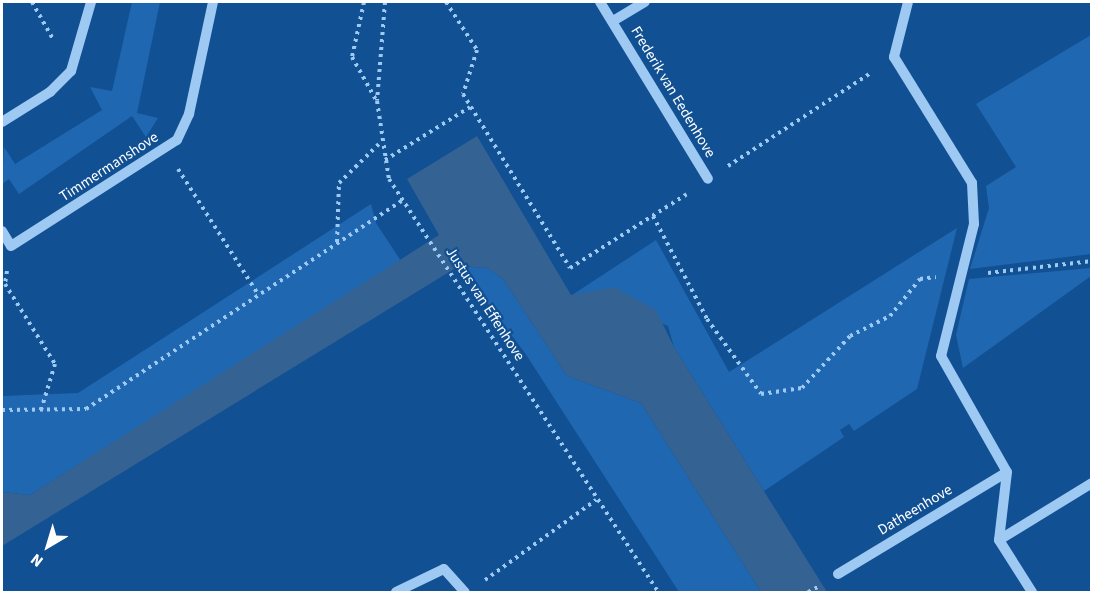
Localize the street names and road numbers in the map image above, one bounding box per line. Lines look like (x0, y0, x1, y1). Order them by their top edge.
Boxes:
street label: Frederik van Eedenhove (627, 23, 719, 161)
street label: Timmermanshove (56, 128, 162, 206)
street label: Justus van Effenhove (442, 244, 528, 364)
street label: Datheenhove (875, 481, 955, 539)

